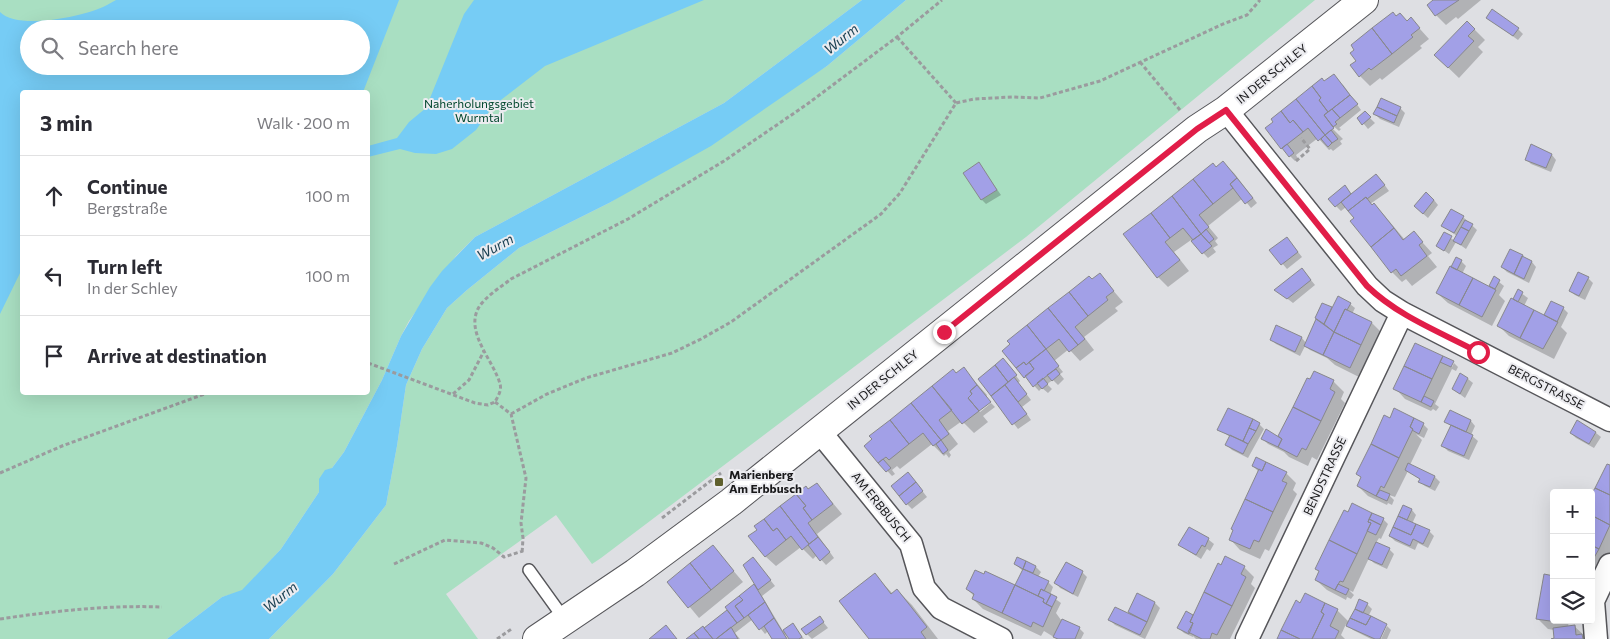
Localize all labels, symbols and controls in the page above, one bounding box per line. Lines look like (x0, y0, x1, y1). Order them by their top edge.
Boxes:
search box (20, 20, 370, 75)
water label: Wurm (820, 20, 861, 58)
icon: search (38, 34, 66, 62)
text: Search here (78, 36, 178, 59)
street label: IN DER SCHLEY (1233, 40, 1310, 106)
park label: Naherholungsgebiet Wurmtal (424, 96, 534, 124)
text: 3 min (40, 110, 93, 135)
text: Walk · 200 m (257, 113, 350, 132)
text: Continue (87, 175, 167, 198)
icon: ahead (40, 182, 68, 210)
text: 100 m (305, 186, 350, 205)
text: Bergstraße (87, 198, 167, 217)
water label: Wurm (473, 230, 516, 264)
text: Turn left (87, 255, 162, 278)
icon: left (40, 262, 68, 290)
text: 100 m (305, 266, 350, 285)
text: In der Schley (87, 278, 178, 297)
route end (933, 321, 956, 344)
route start (1467, 341, 1490, 364)
icon: arrive (40, 342, 68, 370)
text: Arrive at destination (87, 344, 267, 367)
street label: IN DER SCHLEY (844, 346, 921, 412)
street label: BERGSTRASSE (1506, 361, 1587, 411)
street label: BENDSTRASSE (1300, 434, 1348, 517)
place label: Marienberg Am Erbbusch (729, 467, 802, 495)
street label: AM ERBBUSCH (849, 469, 914, 544)
marker: Marienberg Am Erbbusch (713, 476, 725, 488)
map controls (1550, 489, 1595, 624)
button: + (1550, 489, 1595, 534)
button: − (1550, 534, 1595, 579)
water label: Wurm (259, 578, 300, 616)
button: layers (1550, 579, 1595, 624)

